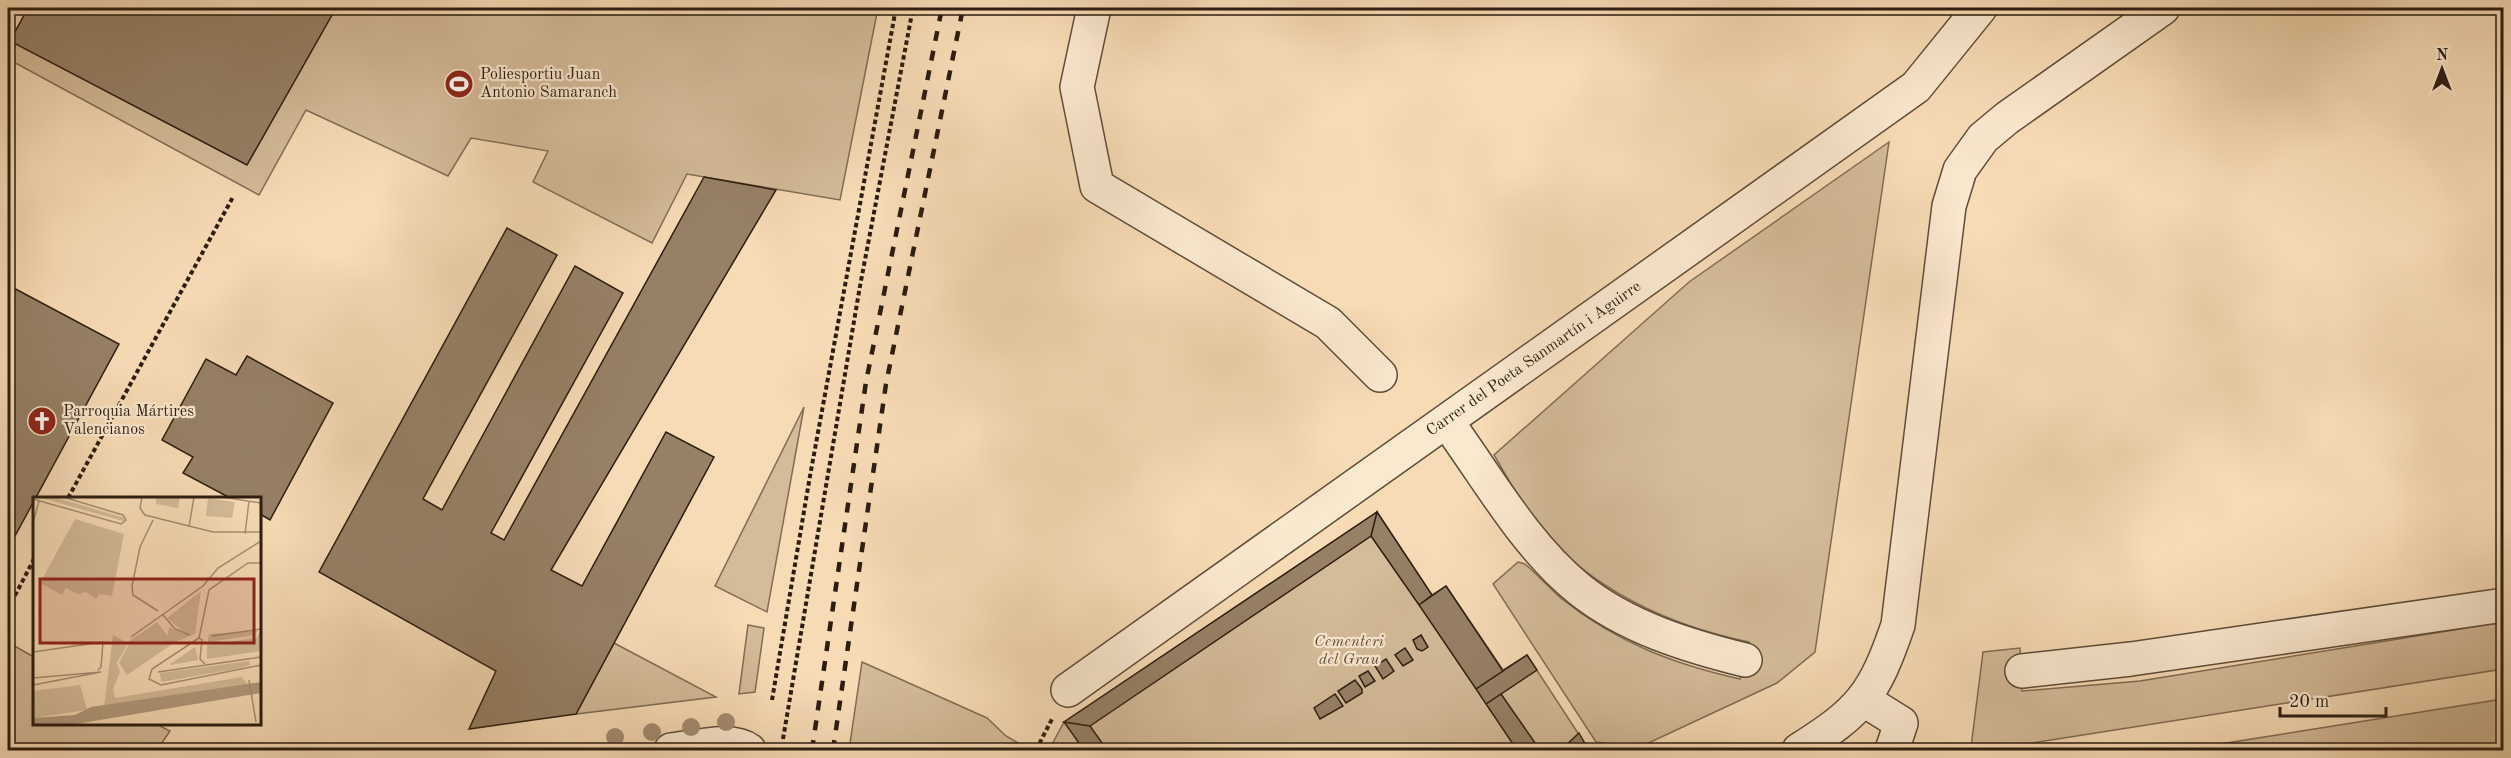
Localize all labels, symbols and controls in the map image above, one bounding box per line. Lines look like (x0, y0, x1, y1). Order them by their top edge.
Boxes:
north arrow (2412, 39, 2472, 99)
text: N (2436, 48, 2449, 64)
place label: Poliesportiu Juan Antonio Samaranch (480, 67, 617, 101)
sports icon: Poliesportiu Juan Antonio Samaranch (443, 68, 475, 100)
street label: Carrer del Poeta Sanmartín i Aguirre (1424, 279, 1644, 439)
place label: Parroquia Mártires Valencianos (63, 404, 194, 438)
church icon: Parroquia Mártires Valencianos (26, 405, 58, 437)
inset map (33, 497, 261, 725)
park label: Cementeri del Grau (1314, 634, 1385, 668)
scale bar (2280, 680, 2386, 718)
text: 20 m (2289, 693, 2329, 711)

